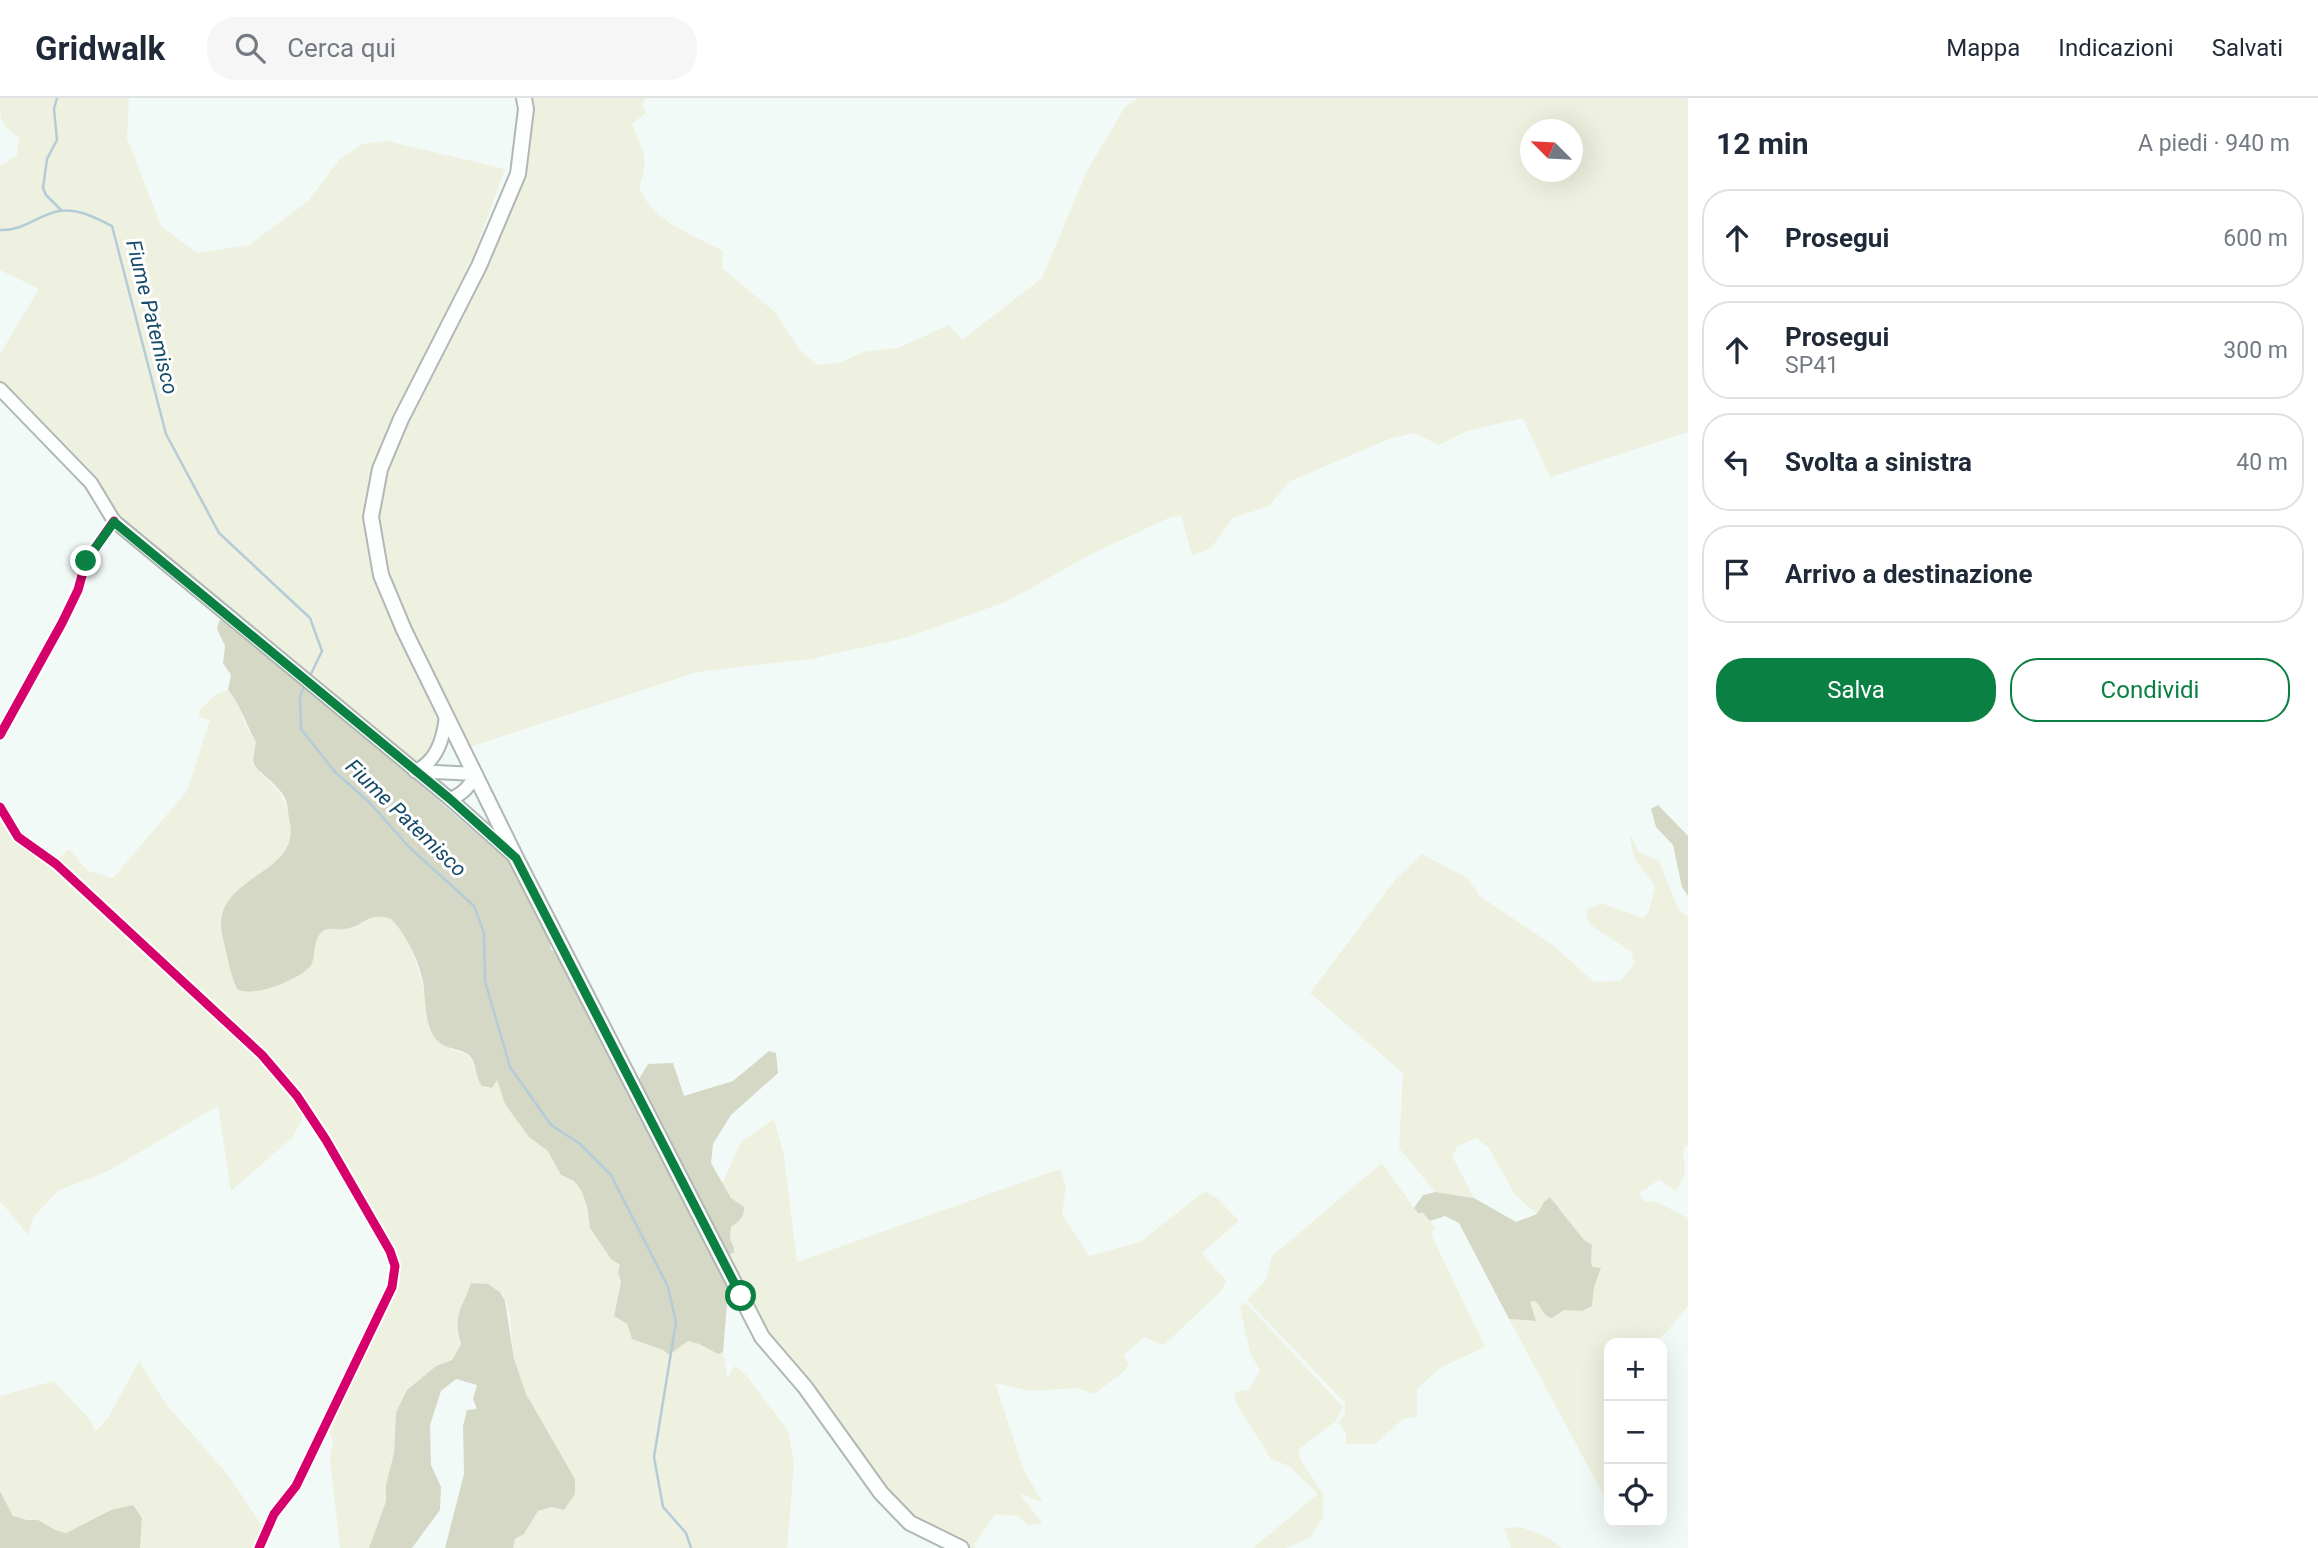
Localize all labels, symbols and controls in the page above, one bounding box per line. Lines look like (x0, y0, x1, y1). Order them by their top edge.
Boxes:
search box (207, 17, 697, 80)
text: Gridwalk (35, 29, 165, 68)
icon: search (231, 29, 269, 67)
text: Cerca qui (287, 33, 396, 63)
text: Mappa (1946, 34, 2020, 62)
text: Indicazioni (2058, 34, 2174, 62)
text: Salvati (2212, 34, 2283, 62)
north arrow (1520, 119, 1583, 182)
text: 12 min (1716, 126, 1809, 161)
text: A piedi · 940 m (2138, 130, 2290, 157)
icon: ahead (1718, 219, 1756, 257)
text: Prosegui (1785, 223, 1889, 253)
text: 600 m (2223, 225, 2288, 252)
water label: Fiume Patemisco (121, 237, 183, 397)
text: Prosegui (1785, 322, 1889, 352)
icon: ahead (1718, 331, 1756, 369)
text: 300 m (2223, 337, 2288, 364)
text: SP41 (1785, 352, 1839, 379)
icon: left (1718, 443, 1756, 481)
text: Svolta a sinistra (1785, 447, 1972, 477)
text: 40 m (2236, 449, 2288, 476)
route end (70, 545, 101, 576)
icon: arrive (1718, 555, 1756, 593)
text: Arrivo a destinazione (1785, 559, 2032, 589)
button: Salva (1716, 658, 1996, 722)
button: Condividi (2010, 658, 2290, 722)
water label: Fiume Patemisco (341, 754, 471, 882)
route start (725, 1280, 756, 1311)
map controls (1604, 1338, 1667, 1527)
button: + (1604, 1338, 1667, 1401)
button: − (1604, 1401, 1667, 1464)
button: locate (1604, 1464, 1667, 1527)

